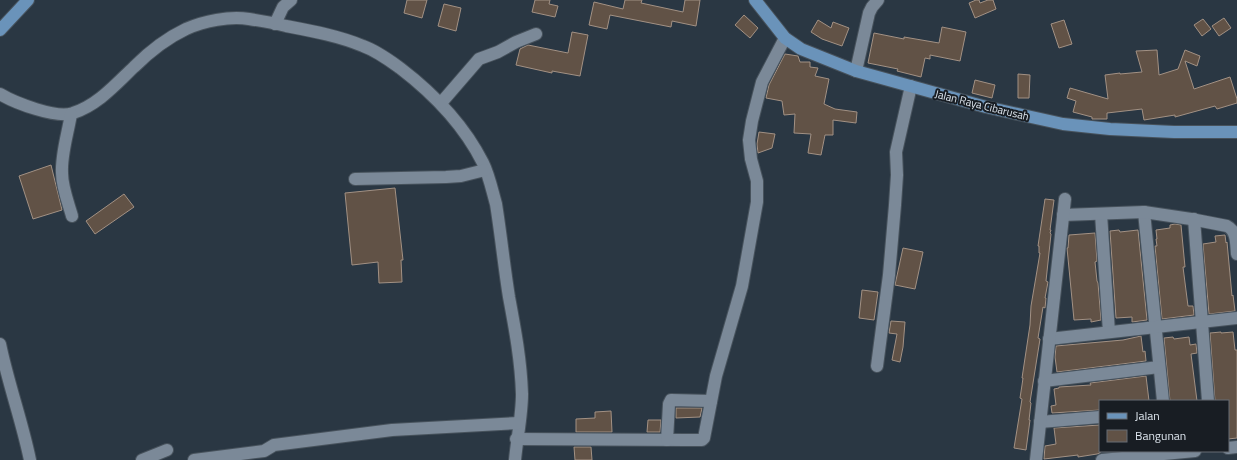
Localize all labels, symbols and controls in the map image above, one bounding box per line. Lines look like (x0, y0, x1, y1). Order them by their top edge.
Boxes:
street label: Jalan Raya Cibarusah (933, 86, 1031, 124)
legend (1099, 400, 1229, 452)
text: Jalan (1135, 406, 1160, 425)
text: Bangunan (1135, 426, 1186, 445)

